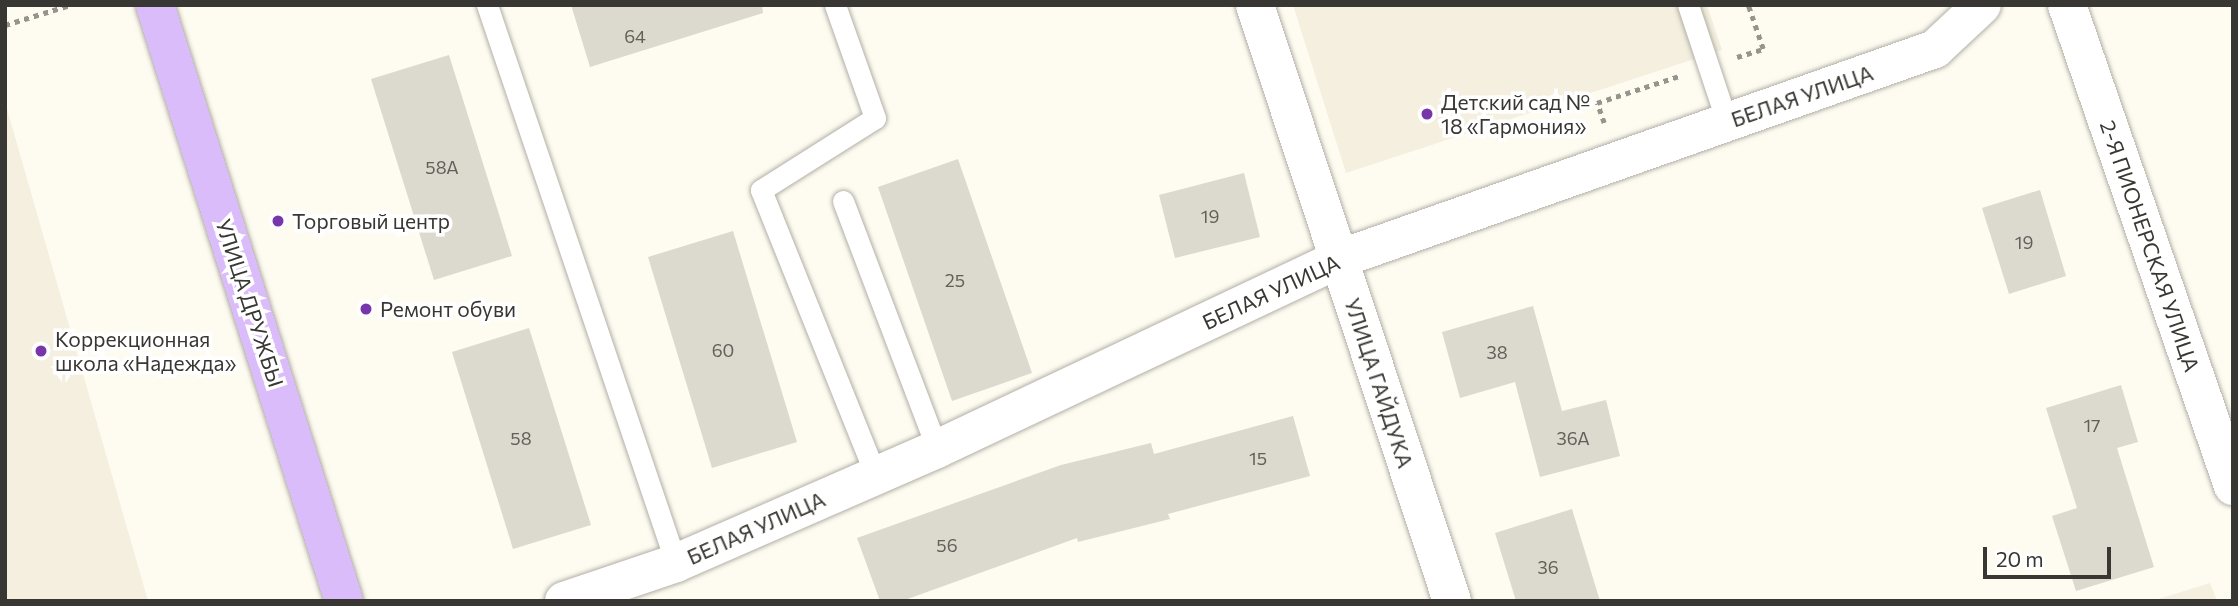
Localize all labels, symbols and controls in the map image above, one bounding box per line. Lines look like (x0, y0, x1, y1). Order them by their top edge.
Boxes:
house number: 64 (624, 25, 646, 47)
street label: БЕЛАЯ УЛИЦА (1728, 60, 1876, 132)
place label: Детский сад № 18 «Гармония» (1441, 89, 1590, 139)
marker: Детский сад № 18 «Гармония» (1419, 106, 1435, 122)
street label: 2-Я ПИОНЕРСКАЯ УЛИЦА (2095, 117, 2205, 375)
house number: 58А (425, 156, 459, 178)
house number: 19 (1201, 205, 1219, 227)
place label: Торговый центр (292, 208, 450, 234)
marker: Торговый центр (270, 213, 286, 229)
street label: УЛИЦА ДРУЖБЫ (211, 216, 289, 390)
house number: 19 (2015, 231, 2033, 253)
street label: БЕЛАЯ УЛИЦА (1198, 249, 1344, 335)
house number: 25 (945, 269, 965, 291)
street label: УЛИЦА ГАЙДУКА (1340, 295, 1418, 471)
place label: Ремонт обуви (380, 296, 516, 322)
marker: Ремонт обуви (358, 301, 374, 317)
place label: Коррекционная школа «Надежда» (55, 326, 236, 376)
house number: 60 (712, 339, 734, 361)
house number: 38 (1486, 341, 1508, 363)
marker: Коррекционная школа «Надежда» (33, 343, 49, 359)
house number: 17 (2083, 414, 2101, 436)
house number: 58 (510, 427, 532, 449)
house number: 36А (1556, 427, 1590, 449)
house number: 15 (1249, 447, 1267, 469)
street label: БЕЛАЯ УЛИЦА (683, 486, 829, 570)
scale bar (1986, 532, 2114, 576)
house number: 56 (936, 534, 958, 556)
text: 20 m (1996, 546, 2044, 571)
house number: 36 (1537, 556, 1559, 578)

